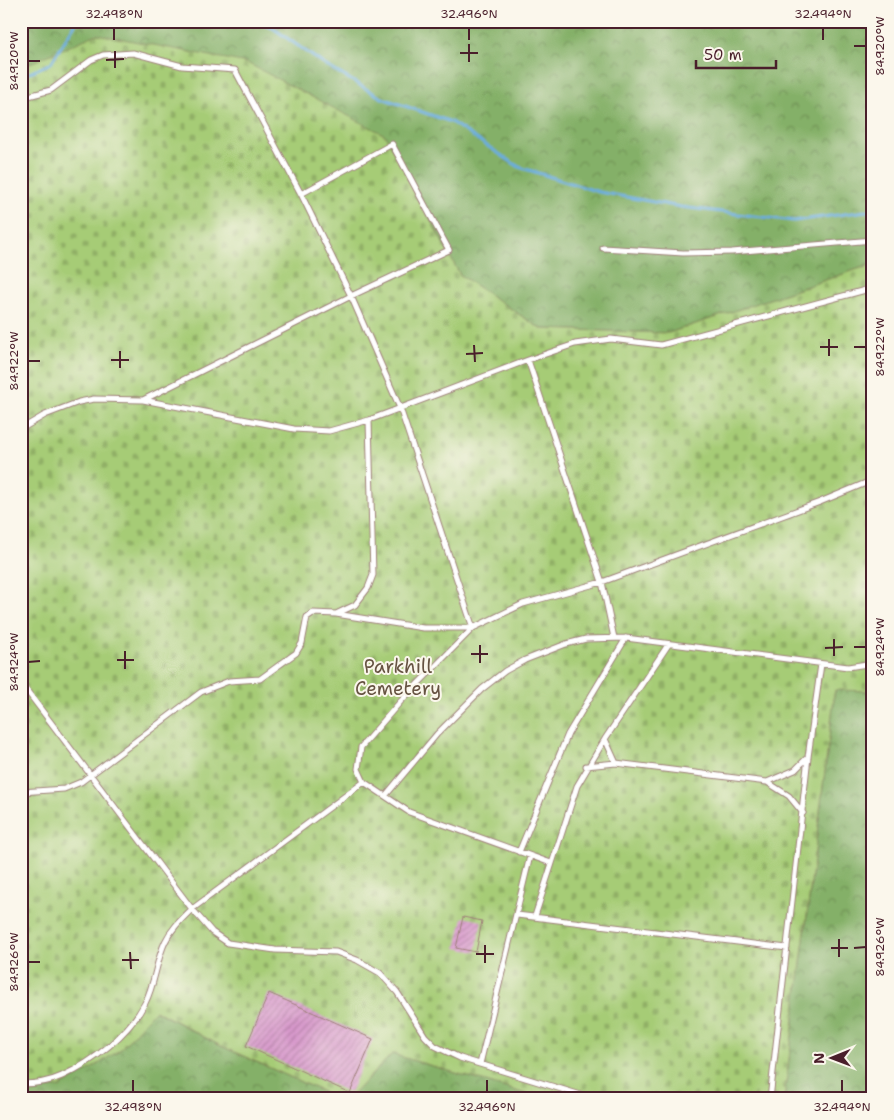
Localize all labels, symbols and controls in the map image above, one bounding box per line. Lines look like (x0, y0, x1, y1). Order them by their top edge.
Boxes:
text: 32.498°N (85, 6, 143, 22)
text: 32.496°N (440, 6, 498, 22)
text: 32.494°N (794, 6, 852, 22)
text: 84.920°W (872, 16, 888, 76)
text: 84.920°W (6, 31, 22, 91)
scale bar (696, 38, 776, 70)
text: 50 m (704, 45, 742, 65)
text: 84.922°W (872, 317, 888, 377)
text: 84.922°W (6, 331, 22, 391)
text: 84.924°W (872, 617, 888, 677)
text: 84.924°W (6, 632, 22, 692)
park label: Parkhill Cemetery (355, 654, 441, 701)
text: 84.926°W (872, 917, 888, 977)
text: 84.926°W (6, 932, 22, 992)
north arrow (806, 1032, 856, 1082)
text: N (810, 1053, 828, 1064)
text: 32.498°N (104, 1099, 162, 1115)
text: 32.496°N (458, 1099, 516, 1115)
text: 32.494°N (813, 1099, 871, 1115)

